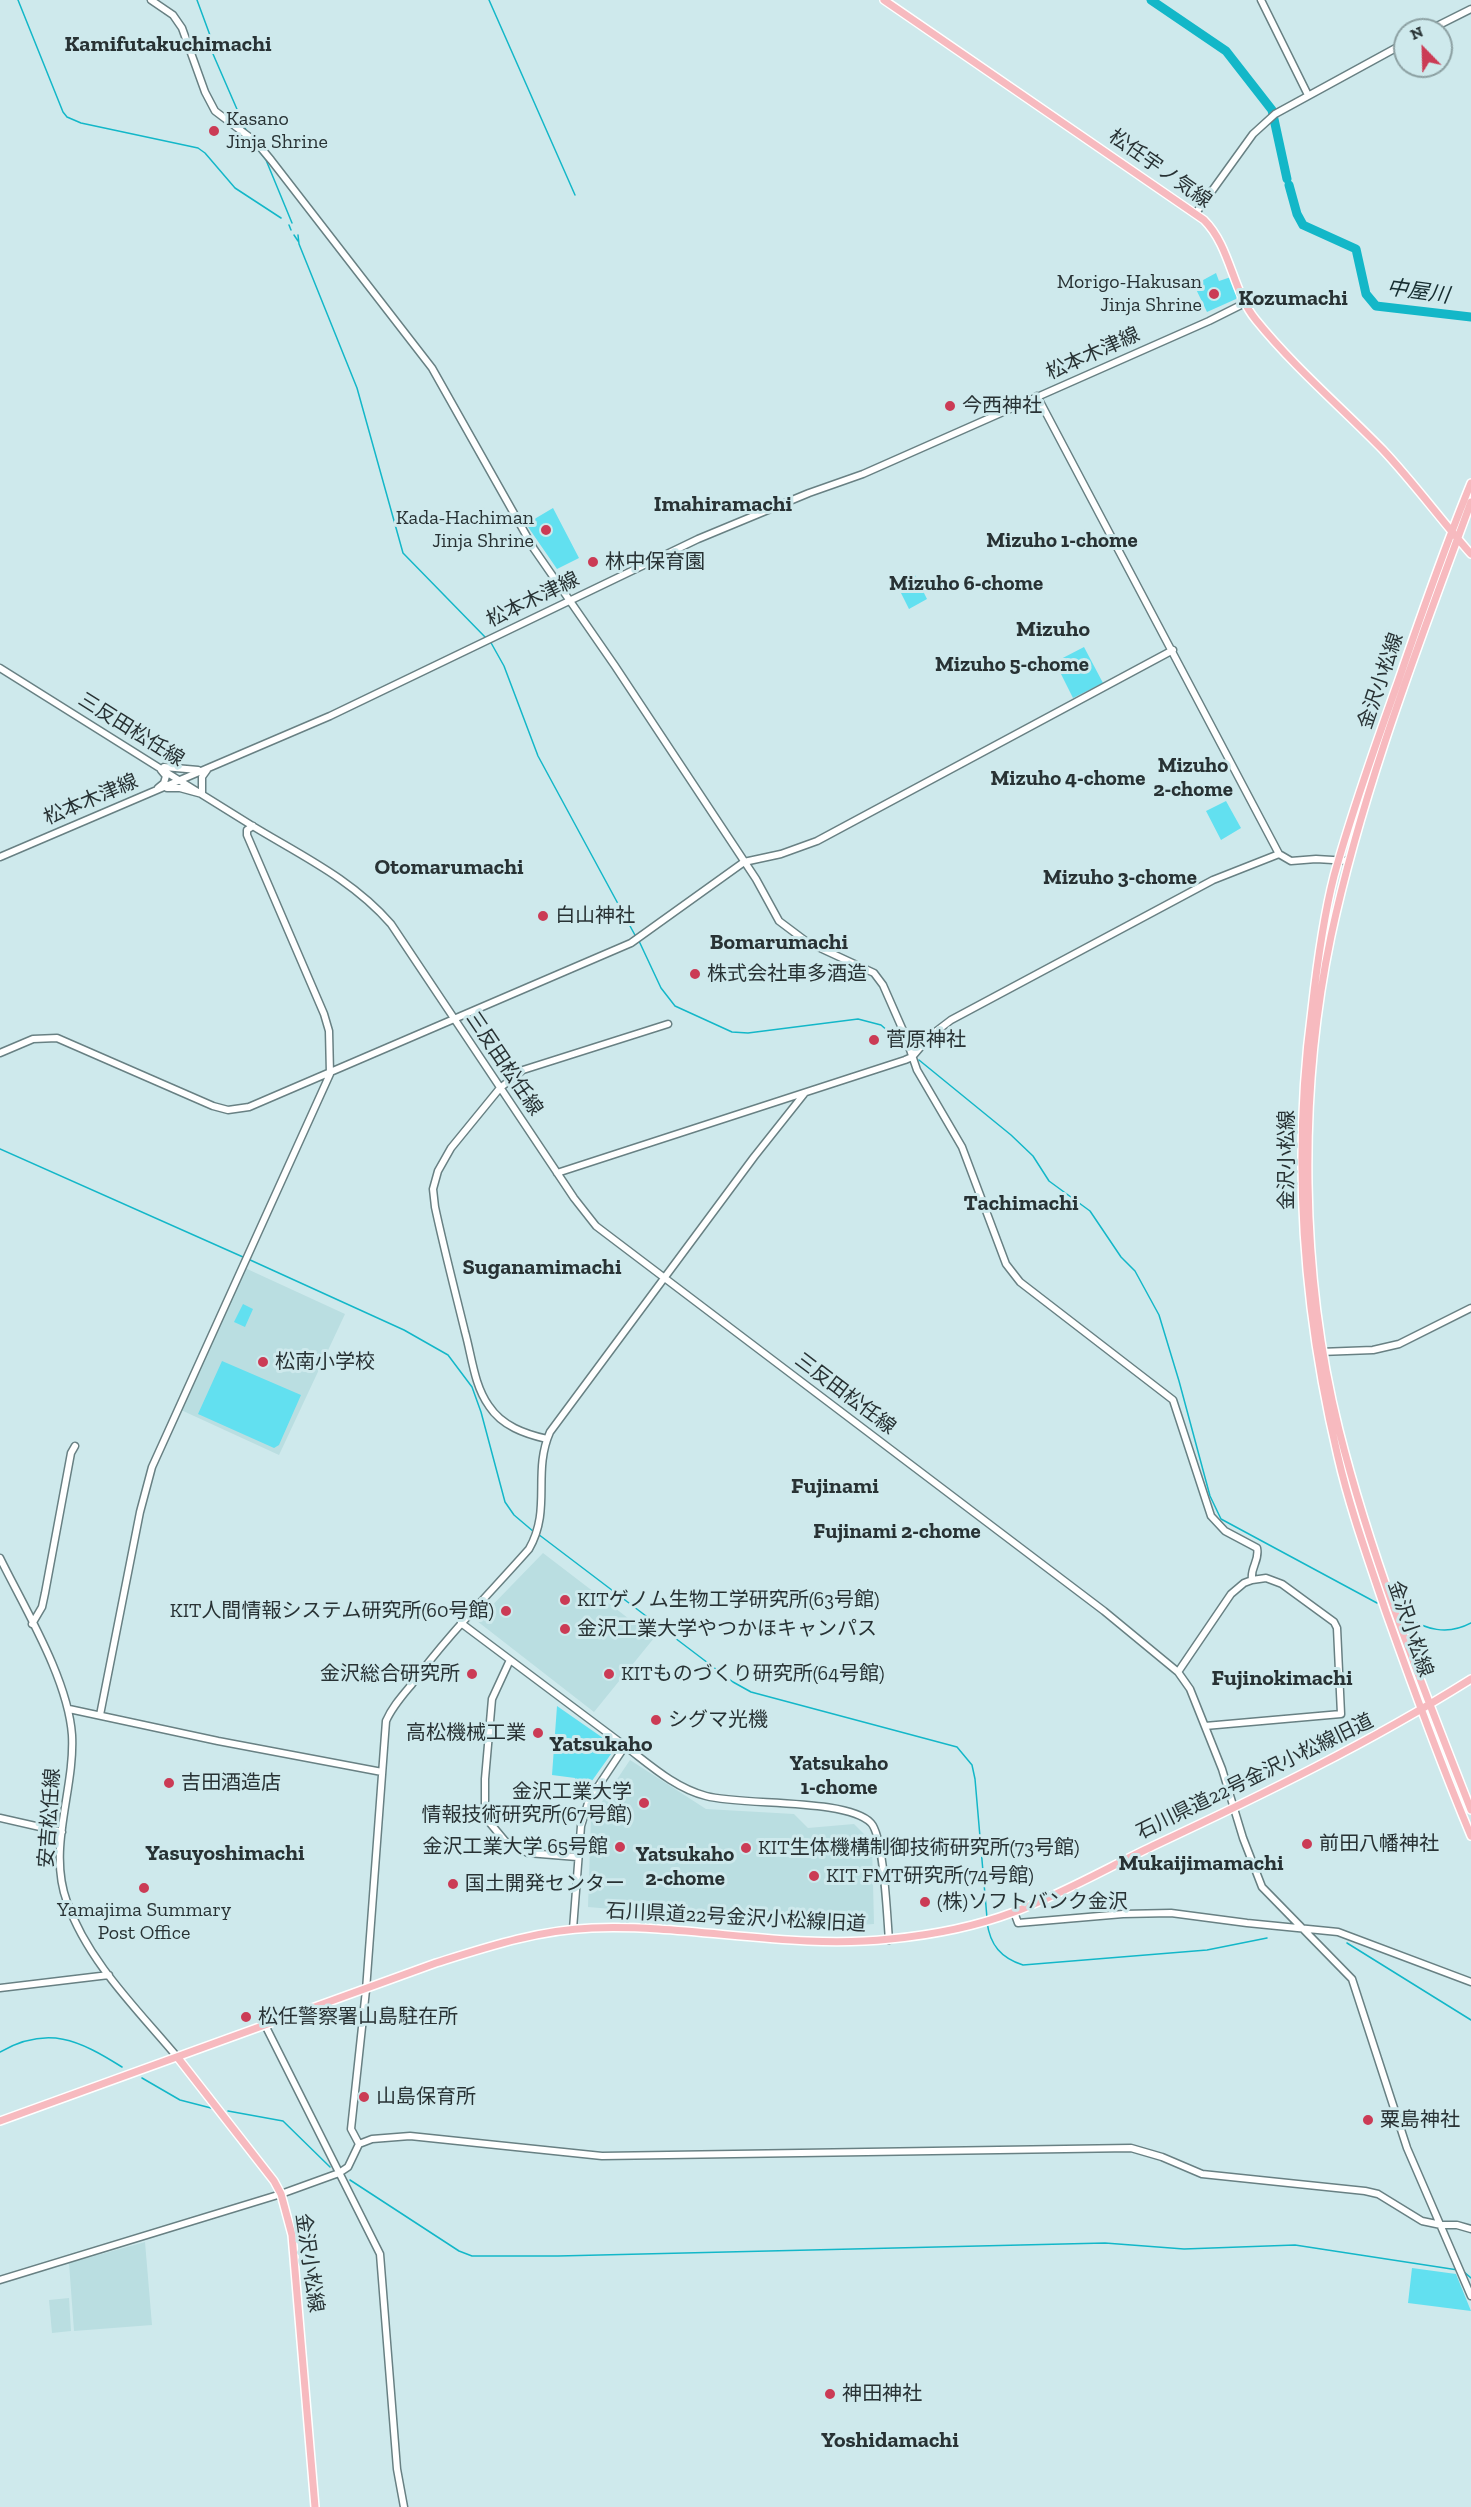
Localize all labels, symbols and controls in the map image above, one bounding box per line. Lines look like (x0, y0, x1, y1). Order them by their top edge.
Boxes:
north arrow (1393, 18, 1453, 78)
text: N (1407, 22, 1426, 44)
district label: Kamifutakuchimachi (65, 32, 271, 58)
place label: Kasano Jinja Shrine (226, 107, 328, 154)
marker: Kasano Jinja Shrine (207, 124, 221, 138)
street label: 松任宇ノ気線 (1104, 125, 1216, 213)
place label: Morigo-Hakusan Jinja Shrine (1057, 270, 1202, 317)
water label: 中屋川 (1385, 275, 1451, 309)
district label: Kozumachi (1238, 286, 1348, 312)
marker: Morigo-Hakusan Jinja Shrine (1207, 287, 1221, 301)
street label: 松本木津線 (1042, 323, 1144, 385)
place label: 今西神社 (962, 394, 1042, 418)
marker: 今西神社 (943, 399, 957, 413)
district label: Imahiramachi (654, 492, 792, 518)
place label: Kada-Hachiman Jinja Shrine (396, 506, 534, 553)
marker: Kada-Hachiman Jinja Shrine (539, 523, 553, 537)
district label: Mizuho 1-chome (986, 528, 1138, 554)
place label: 林中保育園 (605, 550, 705, 574)
marker: 林中保育園 (586, 555, 600, 569)
street label: 松本木津線 (483, 567, 583, 633)
district label: Mizuho 6-chome (889, 571, 1043, 597)
district label: Mizuho (1016, 617, 1090, 643)
street label: 金沢小松線 (1353, 630, 1409, 732)
district label: Mizuho 5-chome (935, 652, 1089, 678)
street label: 三反田松任線 (74, 688, 188, 772)
district label: Mizuho 2-chome (1153, 753, 1233, 803)
district label: Mizuho 4-chome (991, 766, 1145, 792)
street label: 松本木津線 (40, 769, 142, 831)
district label: Otomarumachi (374, 855, 524, 881)
district label: Mizuho 3-chome (1043, 865, 1197, 891)
place label: 白山神社 (555, 904, 635, 928)
marker: 白山神社 (536, 909, 550, 923)
district label: Bomarumachi (710, 930, 848, 956)
place label: 株式会社車多酒造 (707, 962, 867, 986)
marker: 株式会社車多酒造 (688, 967, 702, 981)
street label: 三反田松任線 (461, 1008, 547, 1120)
place label: 菅原神社 (886, 1028, 966, 1052)
marker: 菅原神社 (867, 1033, 881, 1047)
street label: 金沢小松線 (1275, 1110, 1299, 1210)
district label: Tachimachi (963, 1191, 1079, 1217)
district label: Suganamimachi (463, 1255, 621, 1281)
street label: 三反田松任線 (790, 1348, 900, 1440)
place label: 松南小学校 (275, 1350, 375, 1374)
marker: 松南小学校 (256, 1355, 270, 1369)
district label: Fujinami (791, 1474, 879, 1500)
district label: Fujinami 2-chome (813, 1519, 981, 1545)
street label: 金沢小松線 (1382, 1578, 1438, 1680)
place label: KITゲノム生物工学研究所(63号館) (577, 1588, 879, 1612)
marker: KITゲノム生物工学研究所(63号館) (558, 1593, 572, 1607)
place label: KIT人間情報システム研究所(60号館) (170, 1599, 494, 1623)
marker: KIT人間情報システム研究所(60号館) (499, 1604, 513, 1618)
place label: 金沢工業大学やつかほキャンパス (577, 1617, 877, 1641)
marker: 金沢工業大学やつかほキャンパス (558, 1622, 572, 1636)
place label: 金沢総合研究所 (320, 1662, 460, 1686)
place label: KITものづくり研究所(64号館) (621, 1662, 884, 1686)
district label: Fujinokimachi (1211, 1666, 1353, 1692)
marker: 金沢総合研究所 (465, 1667, 479, 1681)
marker: KITものづくり研究所(64号館) (602, 1667, 616, 1681)
place label: シグマ光機 (668, 1708, 768, 1732)
street label: 石川県道22号金沢小松線旧道 (1133, 1709, 1377, 1845)
marker: シグマ光機 (649, 1713, 663, 1727)
place label: 高松機械工業 (406, 1721, 526, 1745)
marker: 高松機械工業 (531, 1726, 545, 1740)
district label: Yatsukaho (549, 1732, 653, 1758)
district label: Yatsukaho 1-chome (790, 1751, 888, 1801)
street label: 安吉松任線 (35, 1767, 65, 1869)
place label: 吉田酒造店 (181, 1771, 281, 1795)
marker: 吉田酒造店 (162, 1776, 176, 1790)
place label: 金沢工業大学 情報技術研究所(67号館) (422, 1780, 632, 1827)
marker: 金沢工業大学 情報技術研究所(67号館) (637, 1796, 651, 1810)
place label: 前田八幡神社 (1319, 1832, 1439, 1856)
place label: 金沢工業大学 65号館 (423, 1835, 608, 1859)
place label: KIT生体機構制御技術研究所(73号館) (758, 1836, 1079, 1860)
marker: 前田八幡神社 (1300, 1837, 1314, 1851)
marker: 金沢工業大学 65号館 (613, 1840, 627, 1854)
district label: Yasuyoshimachi (146, 1841, 304, 1867)
marker: KIT生体機構制御技術研究所(73号館) (739, 1841, 753, 1855)
district label: Yatsukaho 2-chome (636, 1842, 734, 1892)
district label: Mukaijimamachi (1118, 1851, 1284, 1877)
place label: KIT FMT研究所(74号館) (826, 1864, 1034, 1888)
marker: KIT FMT研究所(74号館) (807, 1869, 821, 1883)
place label: 国土開発センター (465, 1872, 625, 1896)
marker: 国土開発センター (446, 1877, 460, 1891)
marker: Yamajima Summary Post Office (137, 1881, 151, 1895)
place label: (株)ソフトバンク金沢 (937, 1890, 1128, 1914)
marker: (株)ソフトバンク金沢 (918, 1895, 932, 1909)
place label: Yamajima Summary Post Office (57, 1898, 231, 1945)
street label: 石川県道22号金沢小松線旧道 (605, 1899, 867, 1937)
place label: 松任警察署山島駐在所 (258, 2005, 458, 2029)
marker: 松任警察署山島駐在所 (239, 2010, 253, 2024)
place label: 山島保育所 (376, 2085, 476, 2109)
marker: 山島保育所 (357, 2090, 371, 2104)
place label: 粟島神社 (1380, 2108, 1460, 2132)
marker: 粟島神社 (1361, 2113, 1375, 2127)
street label: 金沢小松線 (290, 2212, 328, 2314)
place label: 神田神社 (842, 2382, 922, 2406)
marker: 神田神社 (823, 2387, 837, 2401)
district label: Yoshidamachi (821, 2428, 959, 2454)

